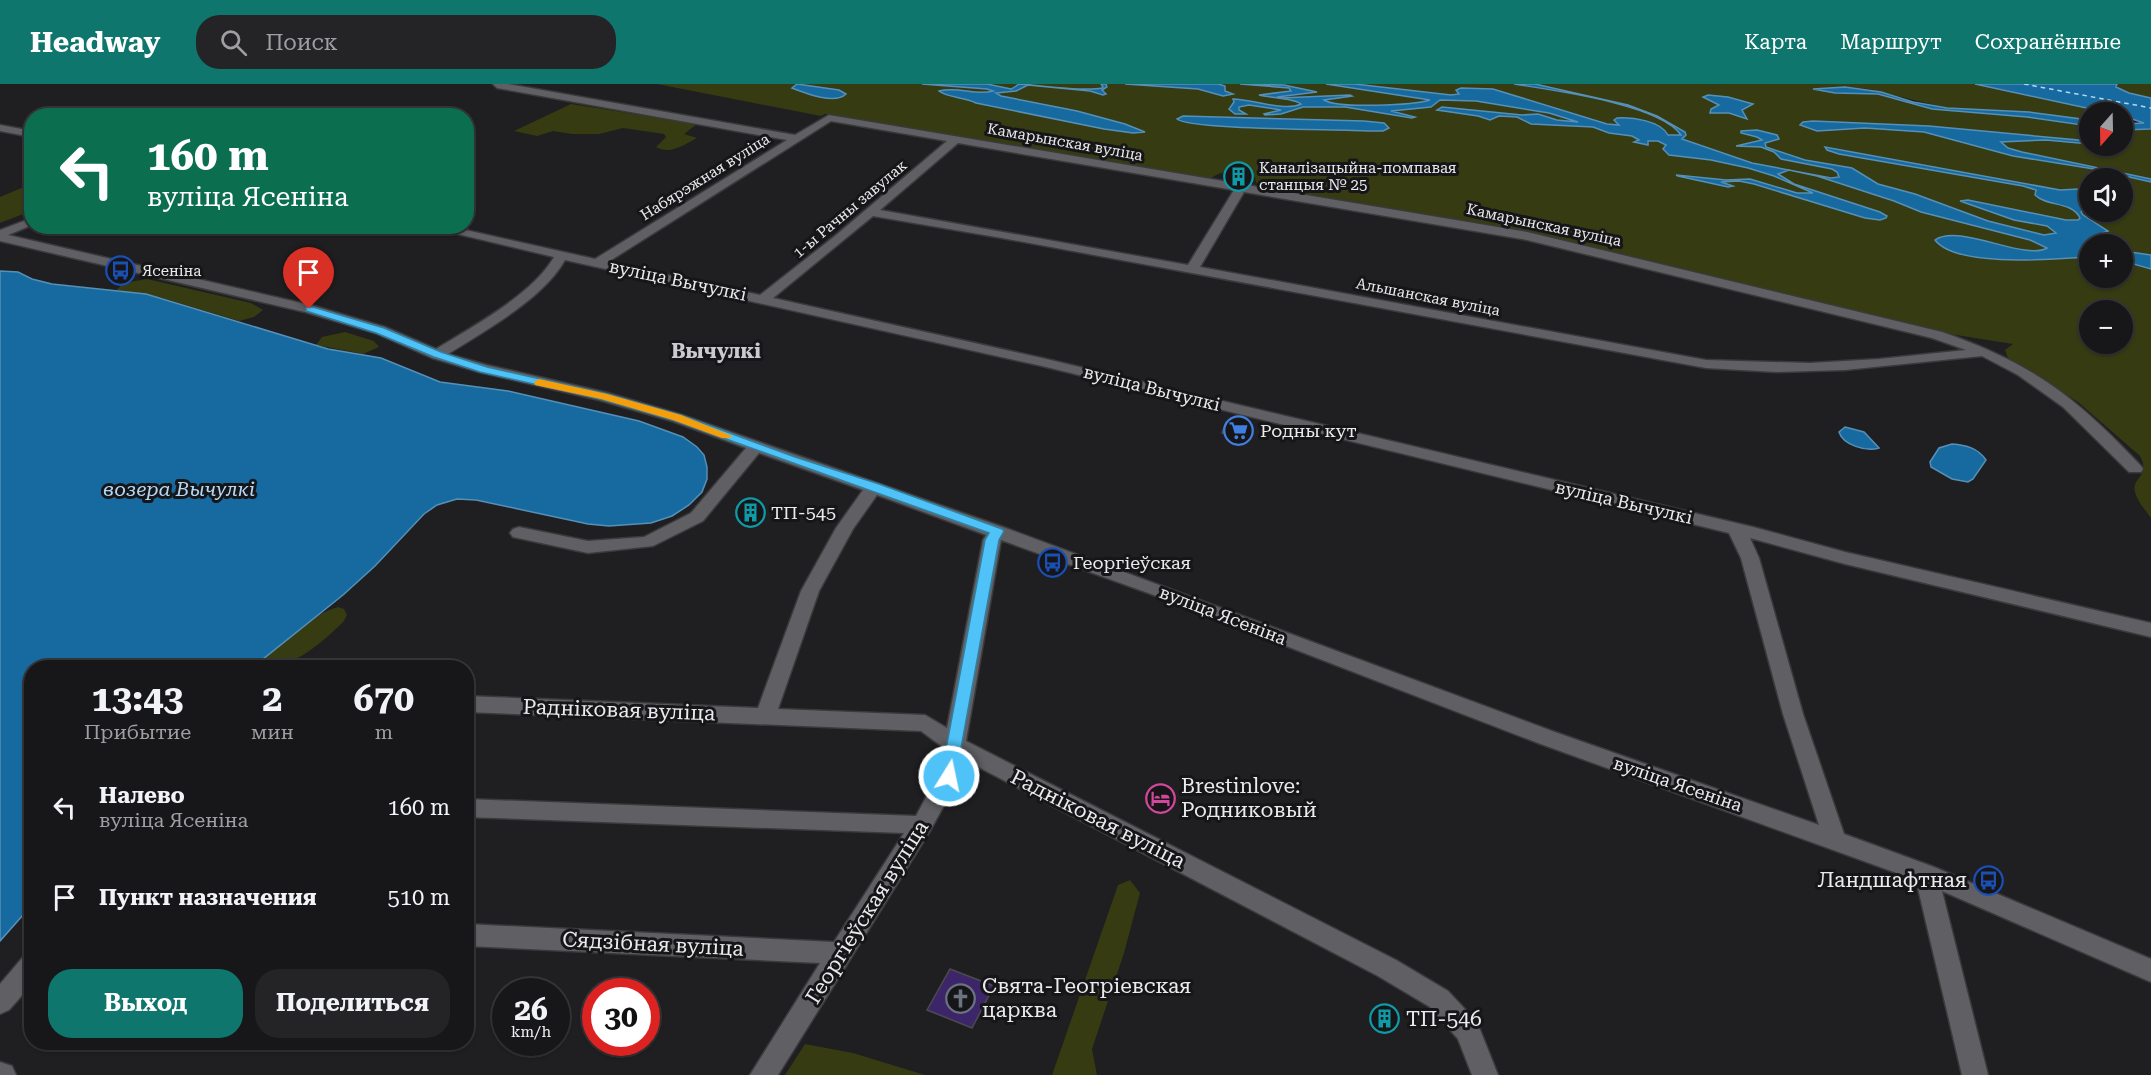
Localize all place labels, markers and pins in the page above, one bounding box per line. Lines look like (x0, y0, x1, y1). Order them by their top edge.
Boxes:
place label: Каналізацыйна-помпавая станцыя № 25 (1259, 159, 1457, 194)
building icon: Каналізацыйна-помпавая станцыя № 25 (1222, 161, 1254, 193)
pin (283, 247, 334, 309)
bus stop icon: Ясеніна (105, 255, 137, 287)
place label: Ясеніна (142, 262, 201, 280)
supermarket icon: Родны кут (1223, 414, 1255, 446)
place label: Родны кут (1260, 420, 1357, 441)
building icon: ТП-545 (734, 496, 766, 528)
place label: ТП-545 (771, 502, 836, 523)
bus stop icon: Георгіеўская (1036, 546, 1068, 578)
place label: Георгіеўская (1073, 552, 1191, 573)
place label: Brestinlove: Родниковый (1181, 774, 1317, 822)
hotel icon: Brestinlove: Родниковый (1144, 782, 1176, 814)
bus stop icon: Ландшафтная (1972, 864, 2004, 896)
place label: Ландшафтная (1818, 868, 1967, 892)
place label: Свята-Геогріевская царква (982, 974, 1191, 1022)
church icon: Свята-Геогріевская царква (945, 982, 977, 1014)
building icon: ТП-546 (1369, 1003, 1401, 1035)
place label: ТП-546 (1406, 1007, 1482, 1031)

